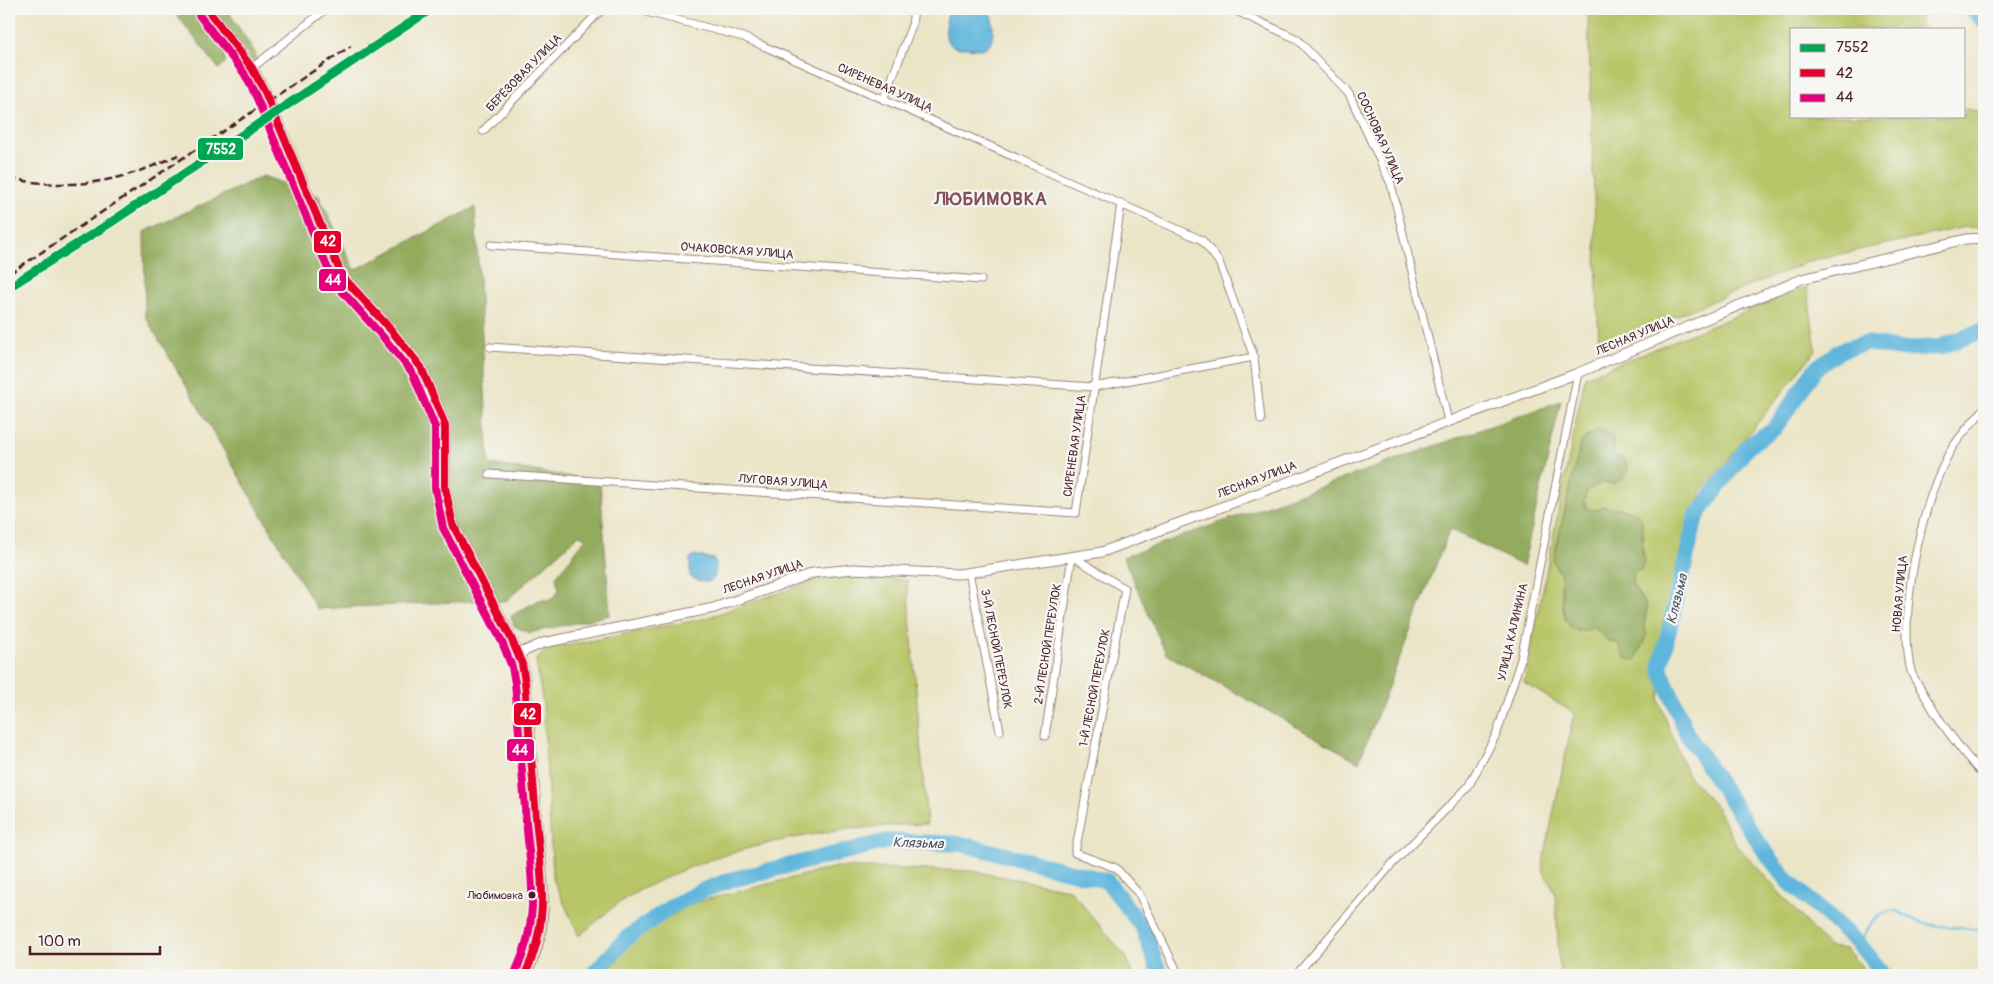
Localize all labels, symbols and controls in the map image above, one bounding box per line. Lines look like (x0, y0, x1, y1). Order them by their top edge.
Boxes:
legend (1790, 28, 1966, 118)
street label: БЕРЁЗОВАЯ УЛИЦА (482, 30, 565, 115)
text: 7552 (1836, 38, 1869, 57)
street label: СИРЕНЕВАЯ УЛИЦА (835, 60, 935, 116)
text: 42 (1836, 64, 1853, 83)
text: 44 (1836, 88, 1854, 107)
street label: СОСНОВАЯ УЛИЦА (1353, 89, 1407, 187)
line badge: 7552 (197, 137, 244, 161)
text: 7552 (206, 141, 236, 158)
district label: ЛЮБИМОВКА (933, 188, 1048, 211)
line badge: 42 (313, 230, 342, 254)
text: 42 (320, 233, 336, 250)
street label: ОЧАКОВСКАЯ УЛИЦА (680, 240, 794, 262)
line badge: 44 (318, 268, 347, 292)
text: 44 (325, 272, 342, 289)
street label: ЛЕСНАЯ УЛИЦА (1593, 313, 1677, 360)
street label: СИРЕНЕВАЯ УЛИЦА (1060, 394, 1090, 498)
street label: ЛЕСНАЯ УЛИЦА (1214, 458, 1299, 502)
street label: ЛУГОВАЯ УЛИЦА (737, 471, 829, 493)
street label: НОВАЯ УЛИЦА (1889, 555, 1911, 633)
street label: ЛЕСНАЯ УЛИЦА (720, 556, 805, 598)
water label: Клязьма (1663, 571, 1692, 626)
street label: УЛИЦА КАЛИНИНА (1494, 581, 1532, 682)
street label: 2-Й ЛЕСНОЙ ПЕРЕУЛОК (1031, 582, 1065, 705)
street label: 3-Й ЛЕСНОЙ ПЕРЕУЛОК (977, 588, 1015, 710)
street label: 1-Й ЛЕСНОЙ ПЕРЕУЛОК (1076, 628, 1114, 748)
line badge: 42 (513, 702, 542, 726)
text: 42 (520, 706, 536, 723)
line badge: 44 (506, 738, 535, 762)
text: 44 (512, 742, 529, 759)
water label: Клязьма (892, 834, 945, 852)
place label: Любимовка (466, 889, 523, 902)
marker: Любимовка (527, 890, 537, 900)
scale bar (30, 924, 160, 956)
text: 100 m (38, 932, 81, 951)

